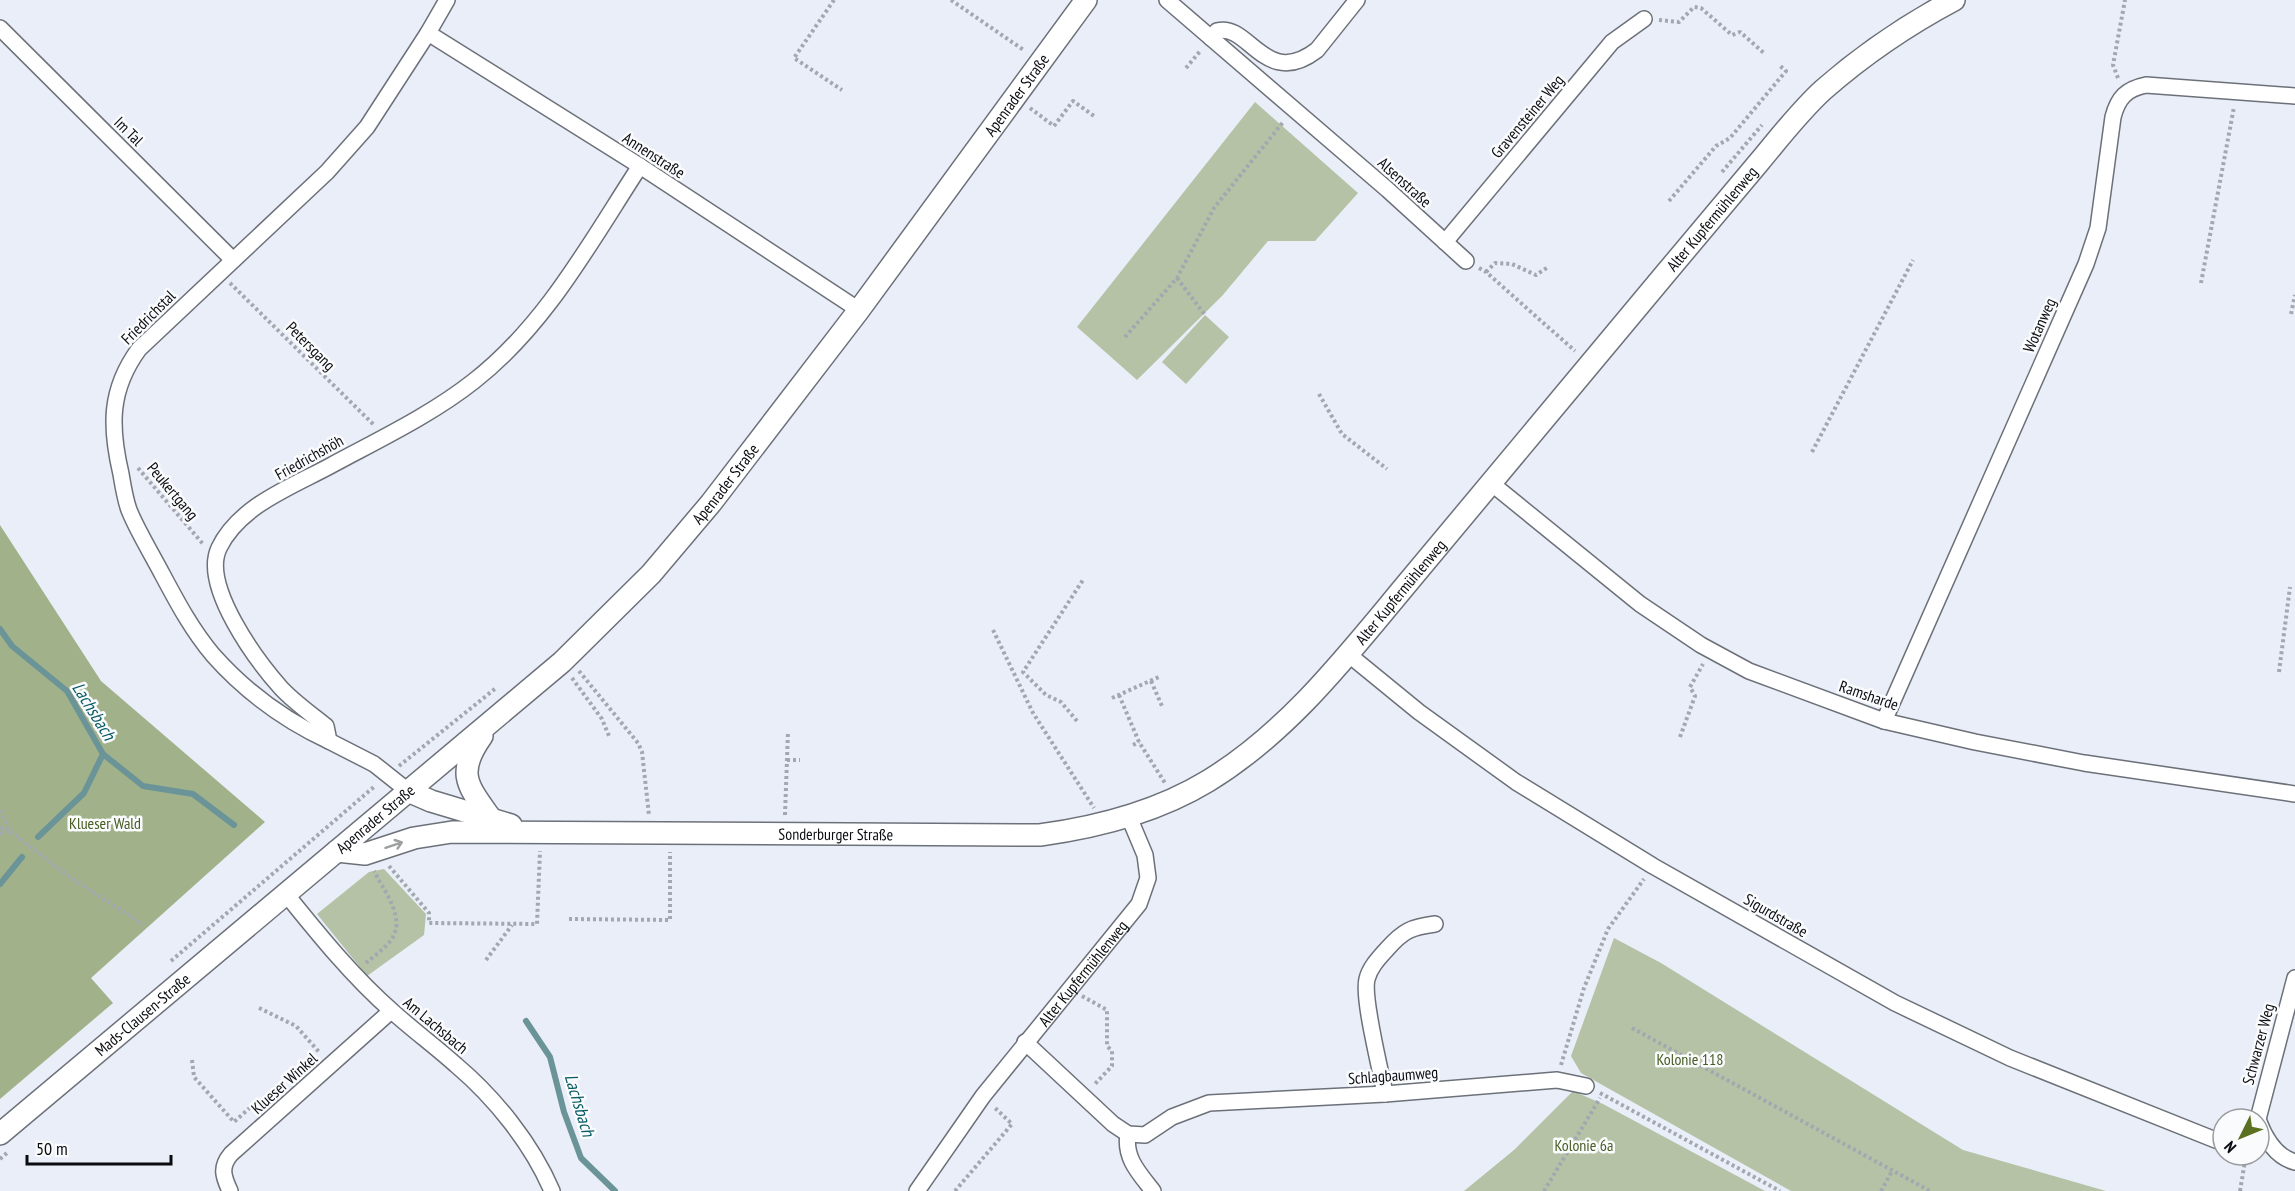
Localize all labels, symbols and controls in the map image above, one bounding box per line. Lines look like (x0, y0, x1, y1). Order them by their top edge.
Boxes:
street label: Apenrader Straße (980, 50, 1053, 140)
street label: Gravensteiner Weg (1486, 70, 1568, 162)
street label: Im Tal (110, 112, 148, 150)
street label: Annenstraße (619, 127, 689, 183)
street label: Alsenstraße (1374, 153, 1436, 211)
street label: Alter Kupfermühlenweg (1662, 162, 1761, 275)
street label: Friedrichstal (117, 286, 179, 348)
street label: Wotanweg (2018, 295, 2060, 355)
street label: Petersgang (282, 317, 340, 375)
street label: Friedrichshöh (271, 430, 347, 484)
street label: Apenrader Straße (688, 439, 763, 528)
street label: Peukertgang (143, 458, 203, 524)
street label: Alter Kupfermühlenweg (1351, 535, 1450, 648)
street label: Ramsharde (1837, 676, 1901, 714)
water label: Lachsbach (67, 678, 121, 745)
street label: Apenrader Straße (332, 780, 419, 858)
park label: Klueser Wald (69, 813, 141, 833)
street label: Sonderburger Straße (778, 824, 893, 844)
one-way arrow (384, 838, 403, 849)
street label: Sigurdstraße (1740, 889, 1812, 941)
street label: Alter Kupfermühlenweg (1034, 916, 1132, 1030)
street label: Mads-Clausen-Straße (91, 969, 194, 1060)
street label: Am Lachsbach (400, 992, 472, 1058)
street label: Schwarzer Weg (2238, 1001, 2278, 1087)
street label: Klueser Winkel (247, 1048, 321, 1118)
park label: Kolonie 118 (1657, 1049, 1723, 1069)
street label: Schlagbaumweg (1347, 1062, 1439, 1088)
water label: Lachsbach (560, 1071, 601, 1140)
north arrow (2211, 1107, 2271, 1167)
scale bar (27, 1128, 171, 1166)
park label: Kolonie 6a (1555, 1135, 1613, 1155)
text: 50 m (36, 1137, 68, 1160)
text: N (2220, 1137, 2240, 1157)

